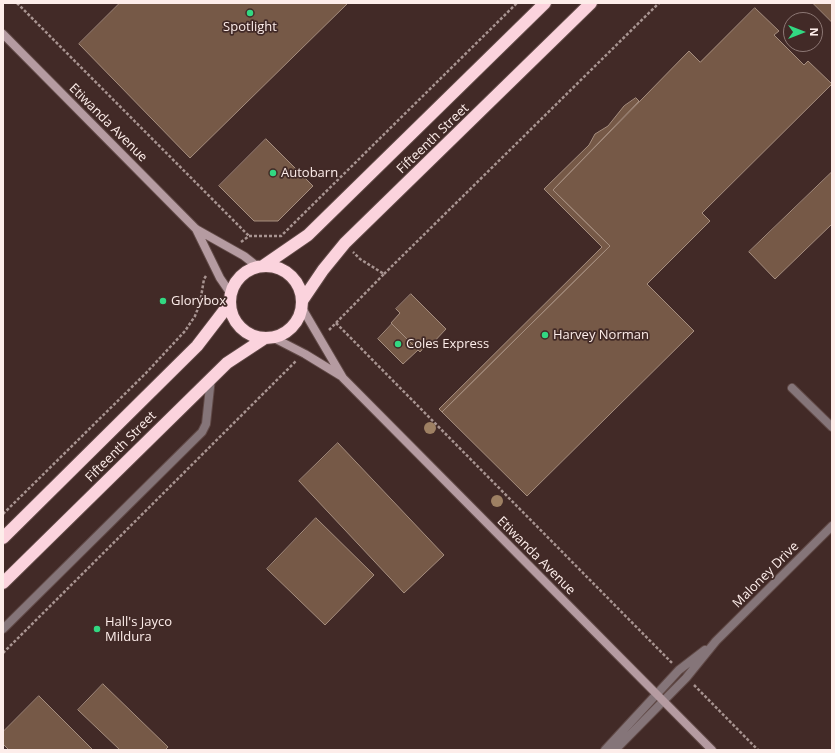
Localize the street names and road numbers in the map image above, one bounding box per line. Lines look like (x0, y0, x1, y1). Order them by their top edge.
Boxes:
street label: Etiwanda Avenue (66, 81, 150, 165)
street label: Fifteenth Street (394, 101, 472, 177)
street label: Fifteenth Street (82, 408, 160, 486)
street label: Etiwanda Avenue (494, 514, 578, 598)
street label: Maloney Drive (730, 539, 802, 611)

